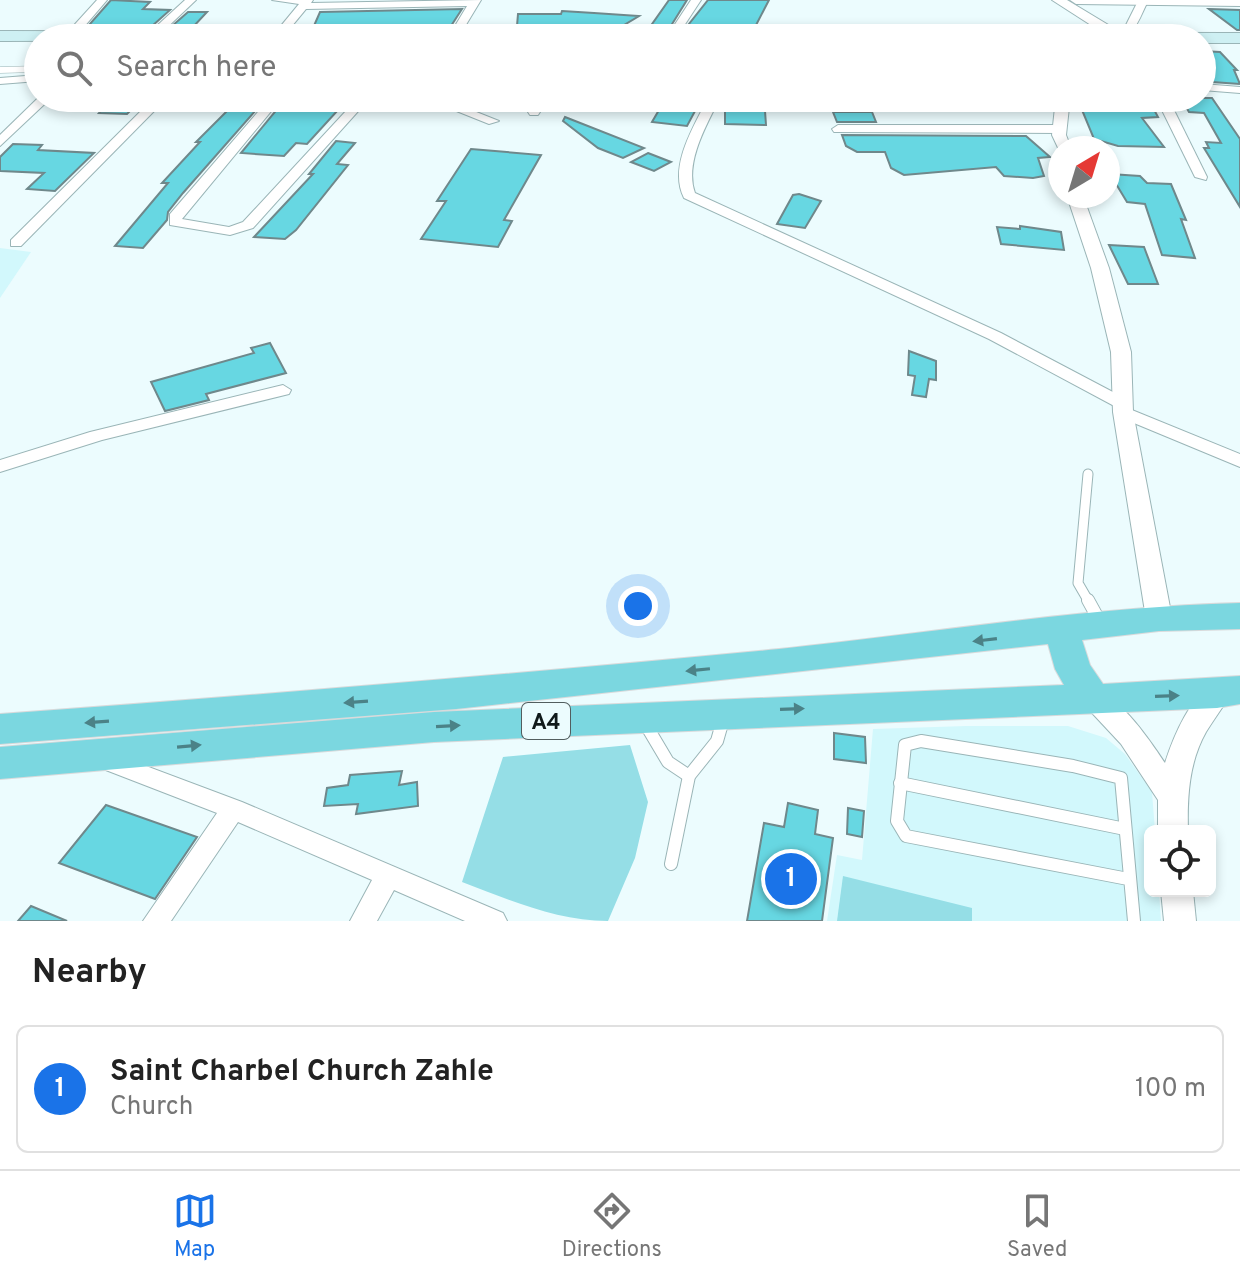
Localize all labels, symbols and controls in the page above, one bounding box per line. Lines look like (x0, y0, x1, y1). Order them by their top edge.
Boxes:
search box (24, 24, 1216, 112)
icon: search (52, 46, 96, 90)
text: Search here (116, 50, 276, 87)
north arrow (1048, 136, 1120, 208)
your location (618, 586, 658, 626)
one-way arrow (972, 634, 997, 647)
one-way arrow (685, 664, 710, 677)
one-way arrow (1155, 689, 1180, 702)
one-way arrow (343, 696, 368, 709)
road number: A4 (522, 703, 570, 739)
one-way arrow (780, 703, 805, 716)
one-way arrow (84, 716, 109, 729)
one-way arrow (436, 719, 461, 732)
one-way arrow (177, 740, 202, 753)
map controls (1144, 825, 1216, 897)
button: locate (1144, 825, 1216, 897)
pin: 1 (765, 849, 817, 909)
text: Nearby (32, 952, 147, 995)
text: Saint Charbel Church Zahle (110, 1054, 494, 1091)
text: 1 (55, 1073, 65, 1106)
text: 100 m (1135, 1073, 1206, 1106)
text: Church (110, 1091, 193, 1124)
tab: Map (173, 1189, 217, 1264)
tab: Directions (562, 1189, 662, 1264)
tab: Saved (1007, 1189, 1067, 1264)

